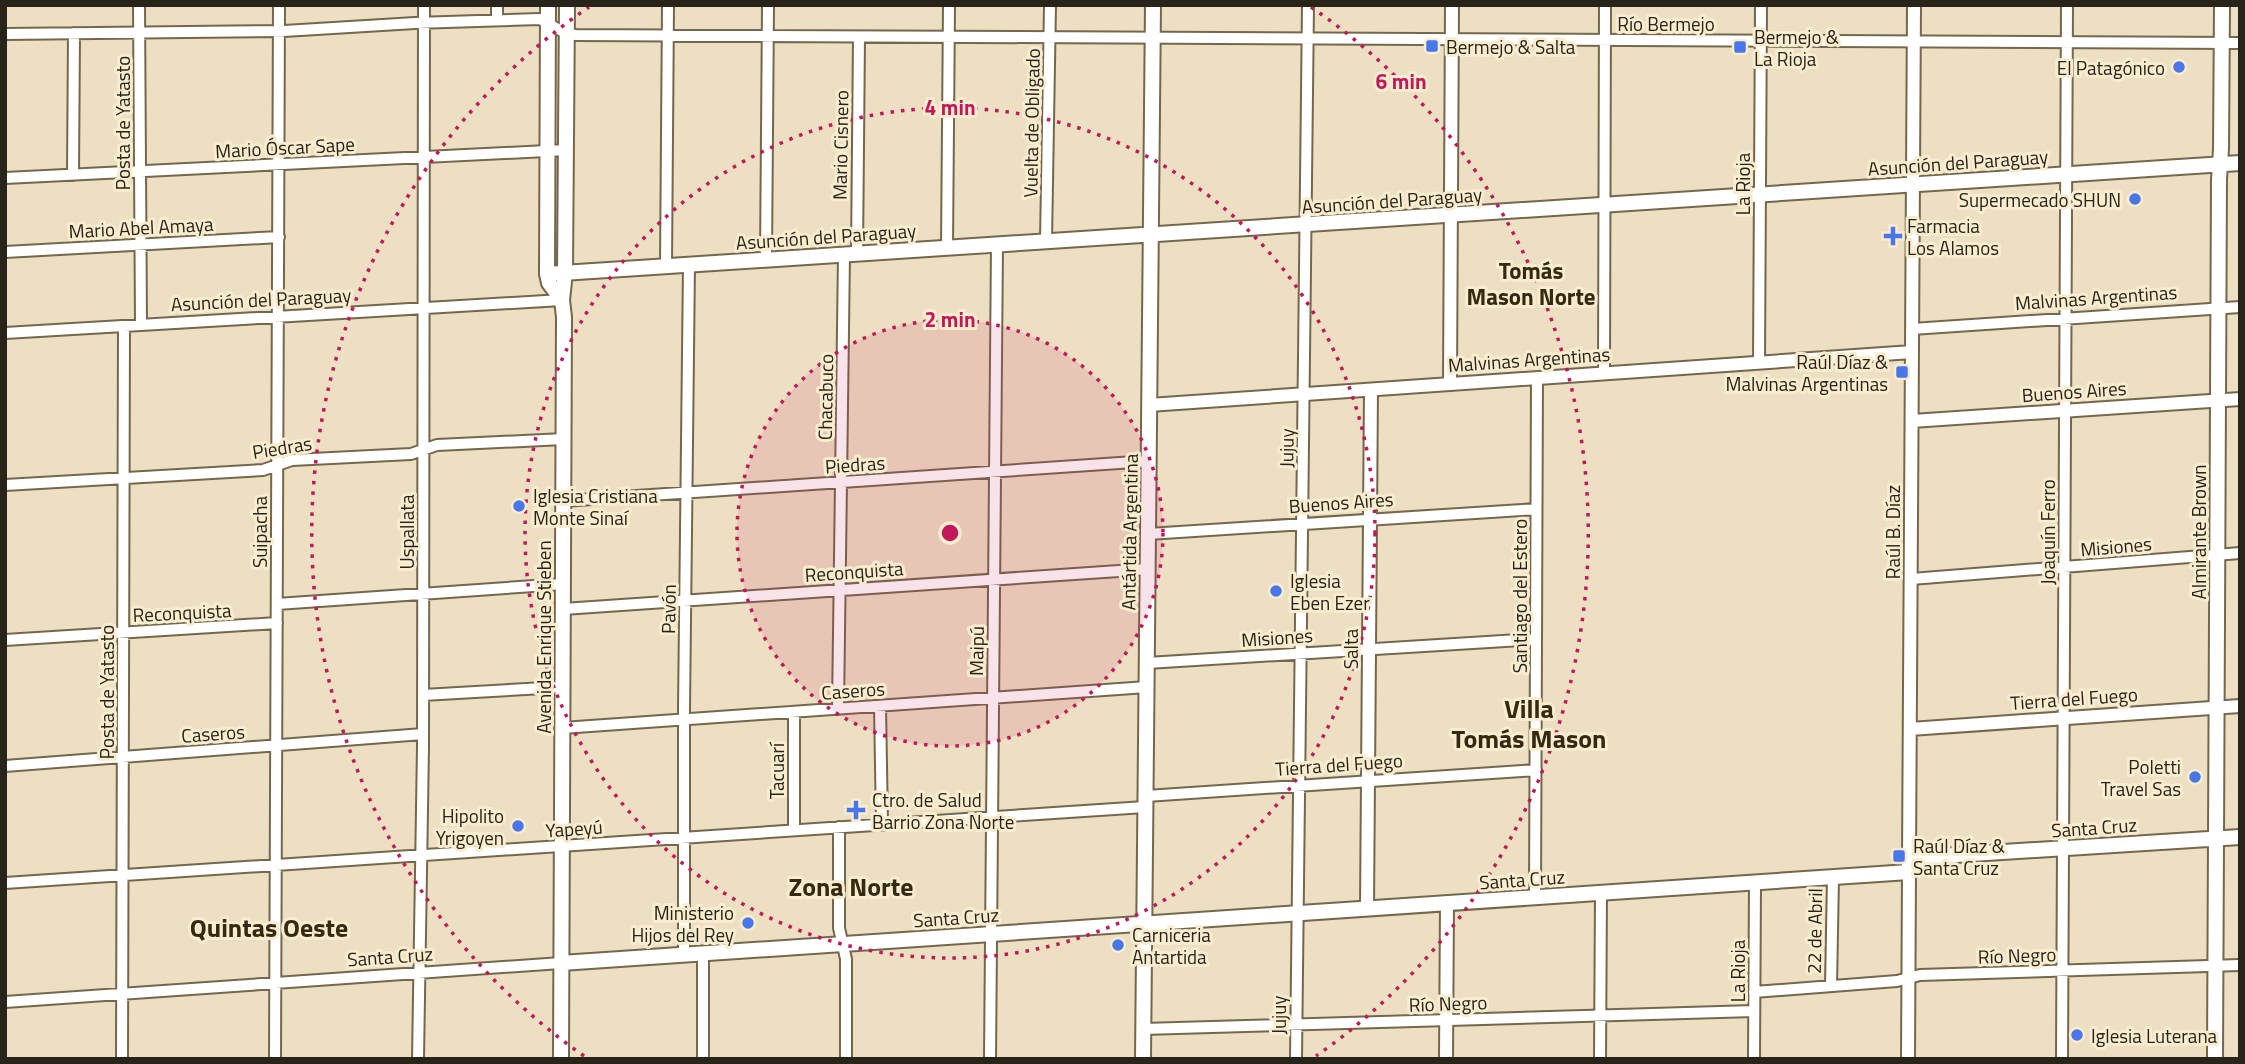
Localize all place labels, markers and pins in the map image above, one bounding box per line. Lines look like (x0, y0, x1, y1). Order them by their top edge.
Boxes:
place label: Bermejo & La Rioja (1754, 22, 1839, 73)
place label: Bermejo & Salta (1446, 32, 1576, 61)
marker: Bermejo & Salta (1424, 38, 1440, 54)
marker: Bermejo & La Rioja (1732, 39, 1748, 55)
place label: El Patagónico (2057, 53, 2165, 82)
marker: El Patagónico (2171, 59, 2187, 75)
place label: Supermecado SHUN (1959, 185, 2121, 214)
marker: Supermecado SHUN (2127, 191, 2143, 207)
place label: Farmacia Los Alamos (1907, 211, 1999, 262)
marker: Farmacia Los Alamos (1885, 228, 1901, 244)
place label: Raúl Díaz & Malvinas Argentinas (1725, 347, 1888, 398)
marker: Raúl Díaz & Malvinas Argentinas (1894, 364, 1910, 380)
place label: Iglesia Cristiana Monte Sinaí (533, 481, 658, 532)
marker: Iglesia Cristiana Monte Sinaí (511, 498, 527, 514)
centre of rings (938, 521, 962, 545)
place label: Iglesia Eben Ezer (1290, 566, 1370, 617)
marker: Iglesia Eben Ezer (1268, 583, 1284, 599)
place label: Poletti Travel Sas (2101, 752, 2181, 803)
marker: Poletti Travel Sas (2187, 769, 2203, 785)
place label: Ctro. de Salud Barrio Zona Norte (872, 785, 1014, 836)
marker: Ctro. de Salud Barrio Zona Norte (846, 800, 866, 820)
place label: Hipolito Yrigoyen (436, 801, 504, 852)
marker: Hipolito Yrigoyen (510, 818, 526, 834)
place label: Raúl Díaz & Santa Cruz (1913, 831, 2005, 882)
marker: Raúl Díaz & Santa Cruz (1891, 848, 1907, 864)
place label: Ministerio Hijos del Rey (631, 898, 734, 949)
marker: Ministerio Hijos del Rey (740, 915, 756, 931)
place label: Carniceria Antartida (1132, 920, 1211, 971)
marker: Carniceria Antartida (1110, 937, 1126, 953)
place label: Iglesia Luterana (2091, 1021, 2218, 1050)
marker: Iglesia Luterana (2069, 1027, 2085, 1043)

